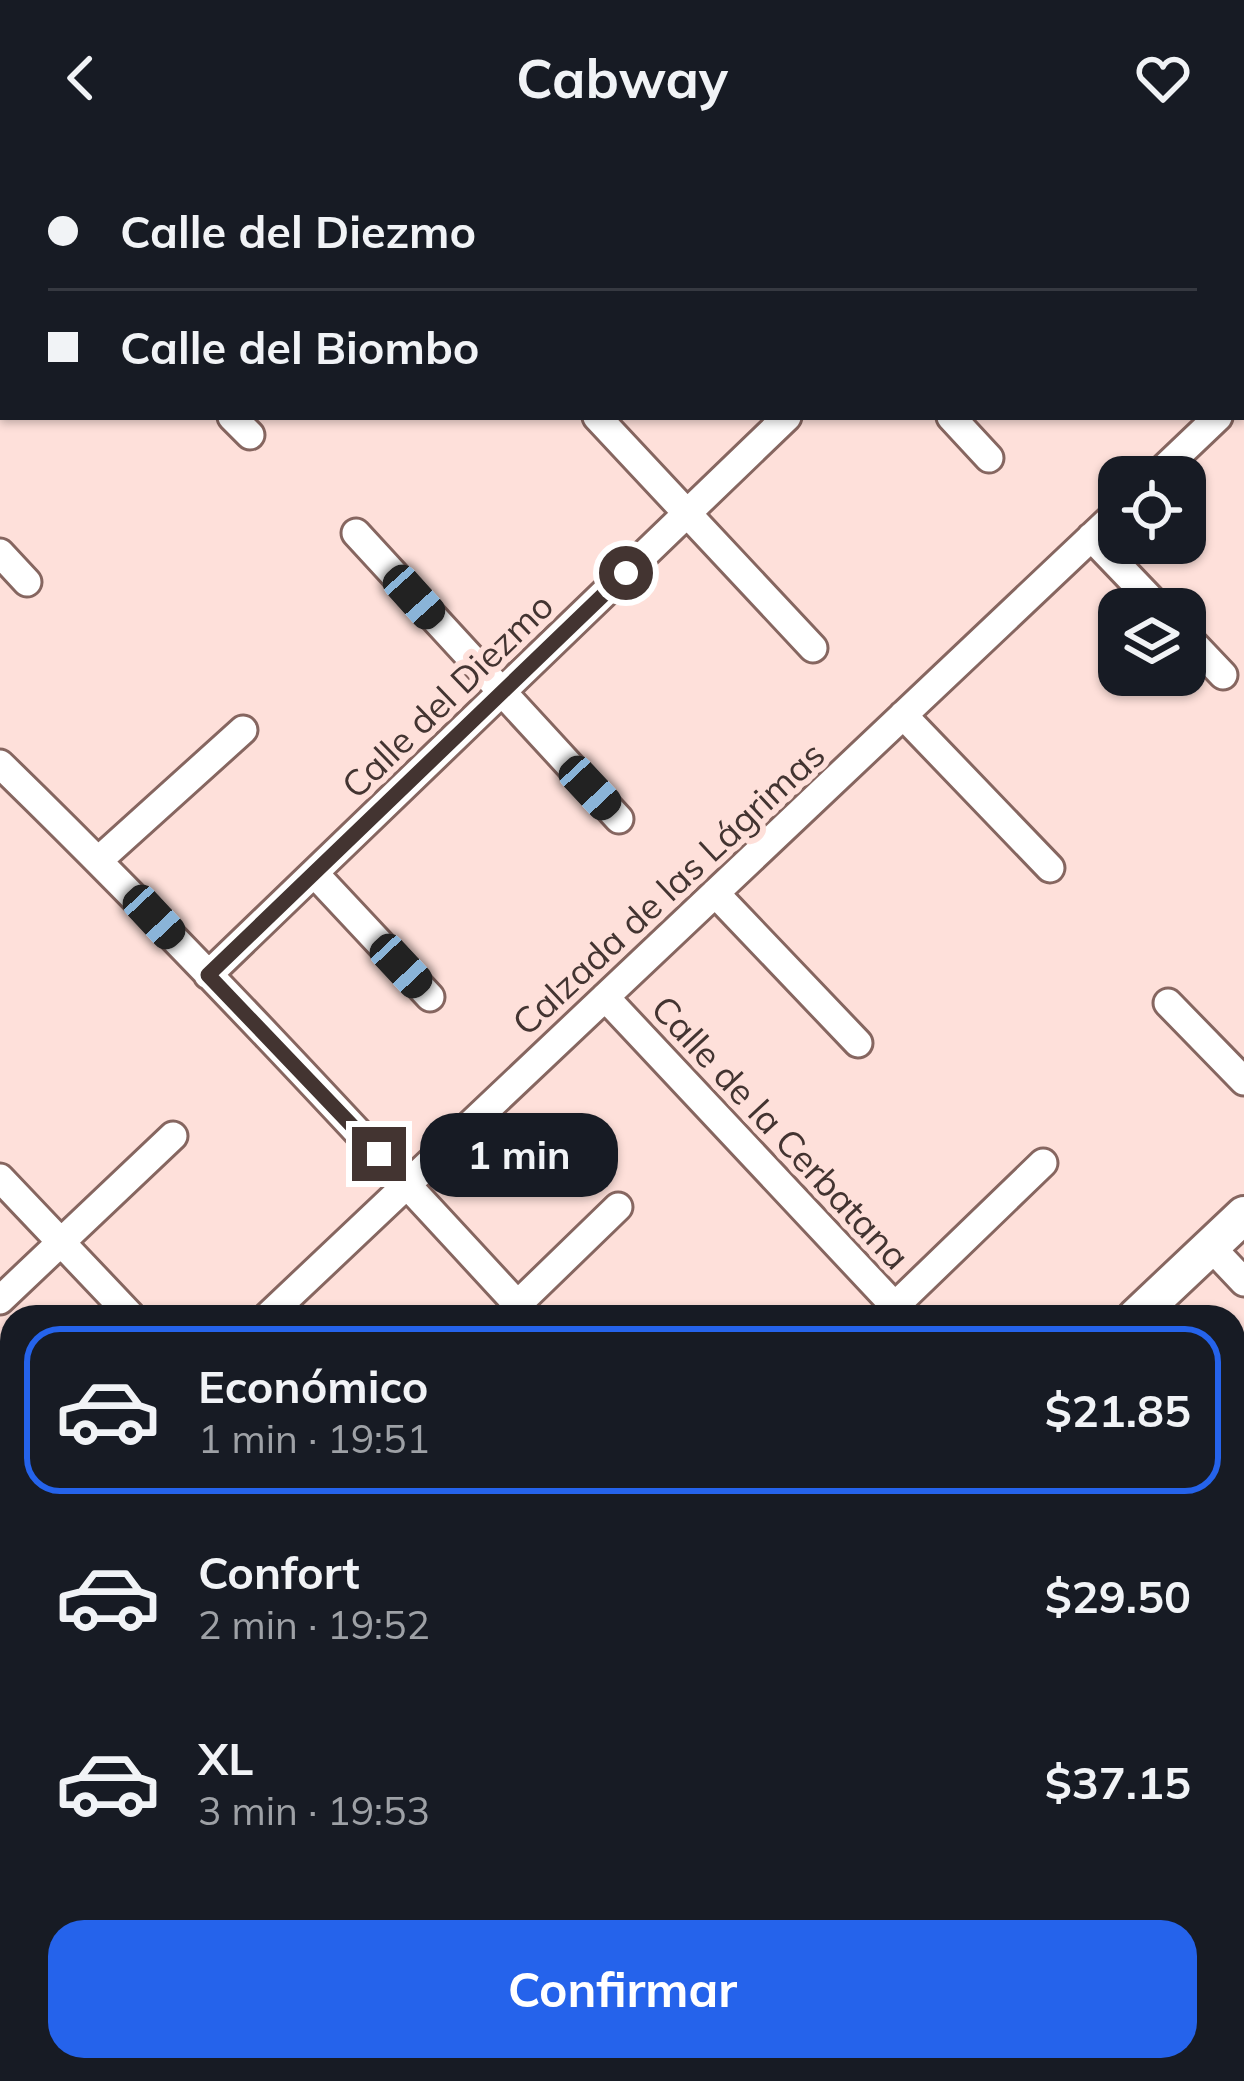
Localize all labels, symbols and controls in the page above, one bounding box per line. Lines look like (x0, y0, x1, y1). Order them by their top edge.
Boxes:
text: Cabway (516, 44, 728, 112)
icon: back (48, 45, 114, 111)
icon: heart (1130, 45, 1196, 111)
text: Calle del Diezmo (120, 203, 476, 259)
text: Calle del Biombo (120, 319, 479, 375)
map controls (1098, 456, 1206, 696)
button: locate (1098, 456, 1206, 564)
route start (599, 546, 653, 600)
car (377, 558, 451, 636)
street label: Calle del Diezmo (332, 583, 562, 807)
button: layers (1098, 588, 1206, 696)
street label: Calzada de las Lágrimas (503, 732, 833, 1044)
car (552, 749, 628, 827)
car (116, 878, 192, 956)
car (363, 927, 439, 1005)
street label: Calle de la Cerbatana (642, 986, 920, 1278)
callout: 1 min (421, 1112, 619, 1196)
route end (352, 1127, 406, 1181)
text: 1 min (468, 1130, 570, 1179)
icon: car (54, 1356, 162, 1464)
text: Económico (198, 1358, 428, 1414)
text: $21.85 (1045, 1382, 1191, 1438)
text: 1 min · 19:51 (198, 1414, 430, 1463)
icon: car (54, 1542, 162, 1650)
text: Confort (198, 1544, 360, 1600)
text: $29.50 (1045, 1568, 1191, 1624)
text: 2 min · 19:52 (198, 1600, 430, 1649)
icon: car (54, 1728, 162, 1836)
text: XL (198, 1730, 253, 1786)
text: $37.15 (1045, 1754, 1191, 1810)
text: 3 min · 19:53 (198, 1786, 430, 1835)
button: Confirmar (48, 1920, 1197, 2058)

